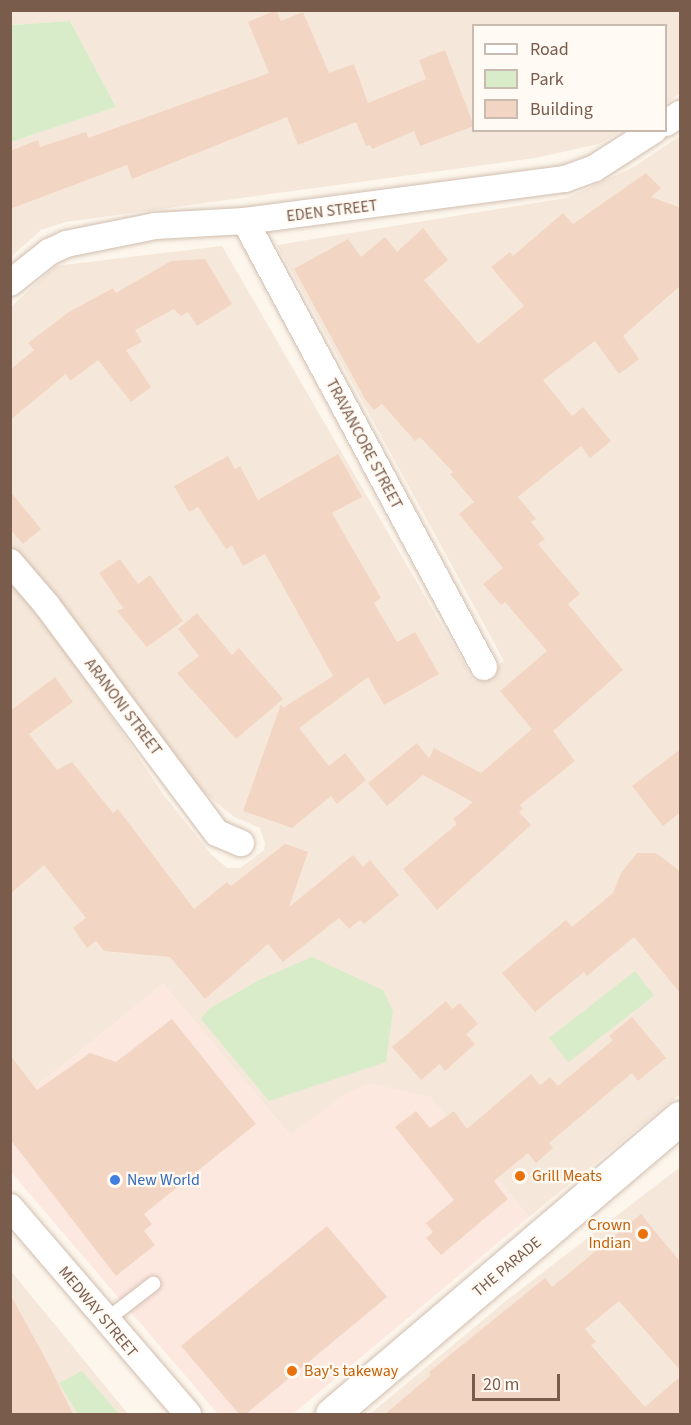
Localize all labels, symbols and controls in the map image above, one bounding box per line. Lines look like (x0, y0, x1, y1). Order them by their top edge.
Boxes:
legend (472, 24, 667, 132)
text: Road (530, 37, 569, 62)
text: Park (530, 67, 564, 92)
text: Building (530, 97, 593, 122)
street label: EDEN STREET (285, 196, 379, 226)
street label: TRAVANCORE STREET (322, 376, 406, 512)
street label: ARANONI STREET (80, 655, 166, 759)
place label: Grill Meats (532, 1166, 602, 1186)
marker: Grill Meats (513, 1169, 527, 1183)
place label: New World (127, 1170, 200, 1190)
marker: New World (108, 1173, 122, 1187)
place label: Crown Indian (588, 1215, 631, 1253)
marker: Crown Indian (636, 1227, 650, 1241)
street label: THE PARADE (469, 1233, 545, 1301)
street label: MEDWAY STREET (54, 1263, 142, 1361)
place label: Bay's takeway (304, 1361, 398, 1381)
scale bar (475, 1362, 564, 1400)
marker: Bay's takeway (285, 1364, 299, 1378)
text: 20 m (483, 1372, 519, 1397)

